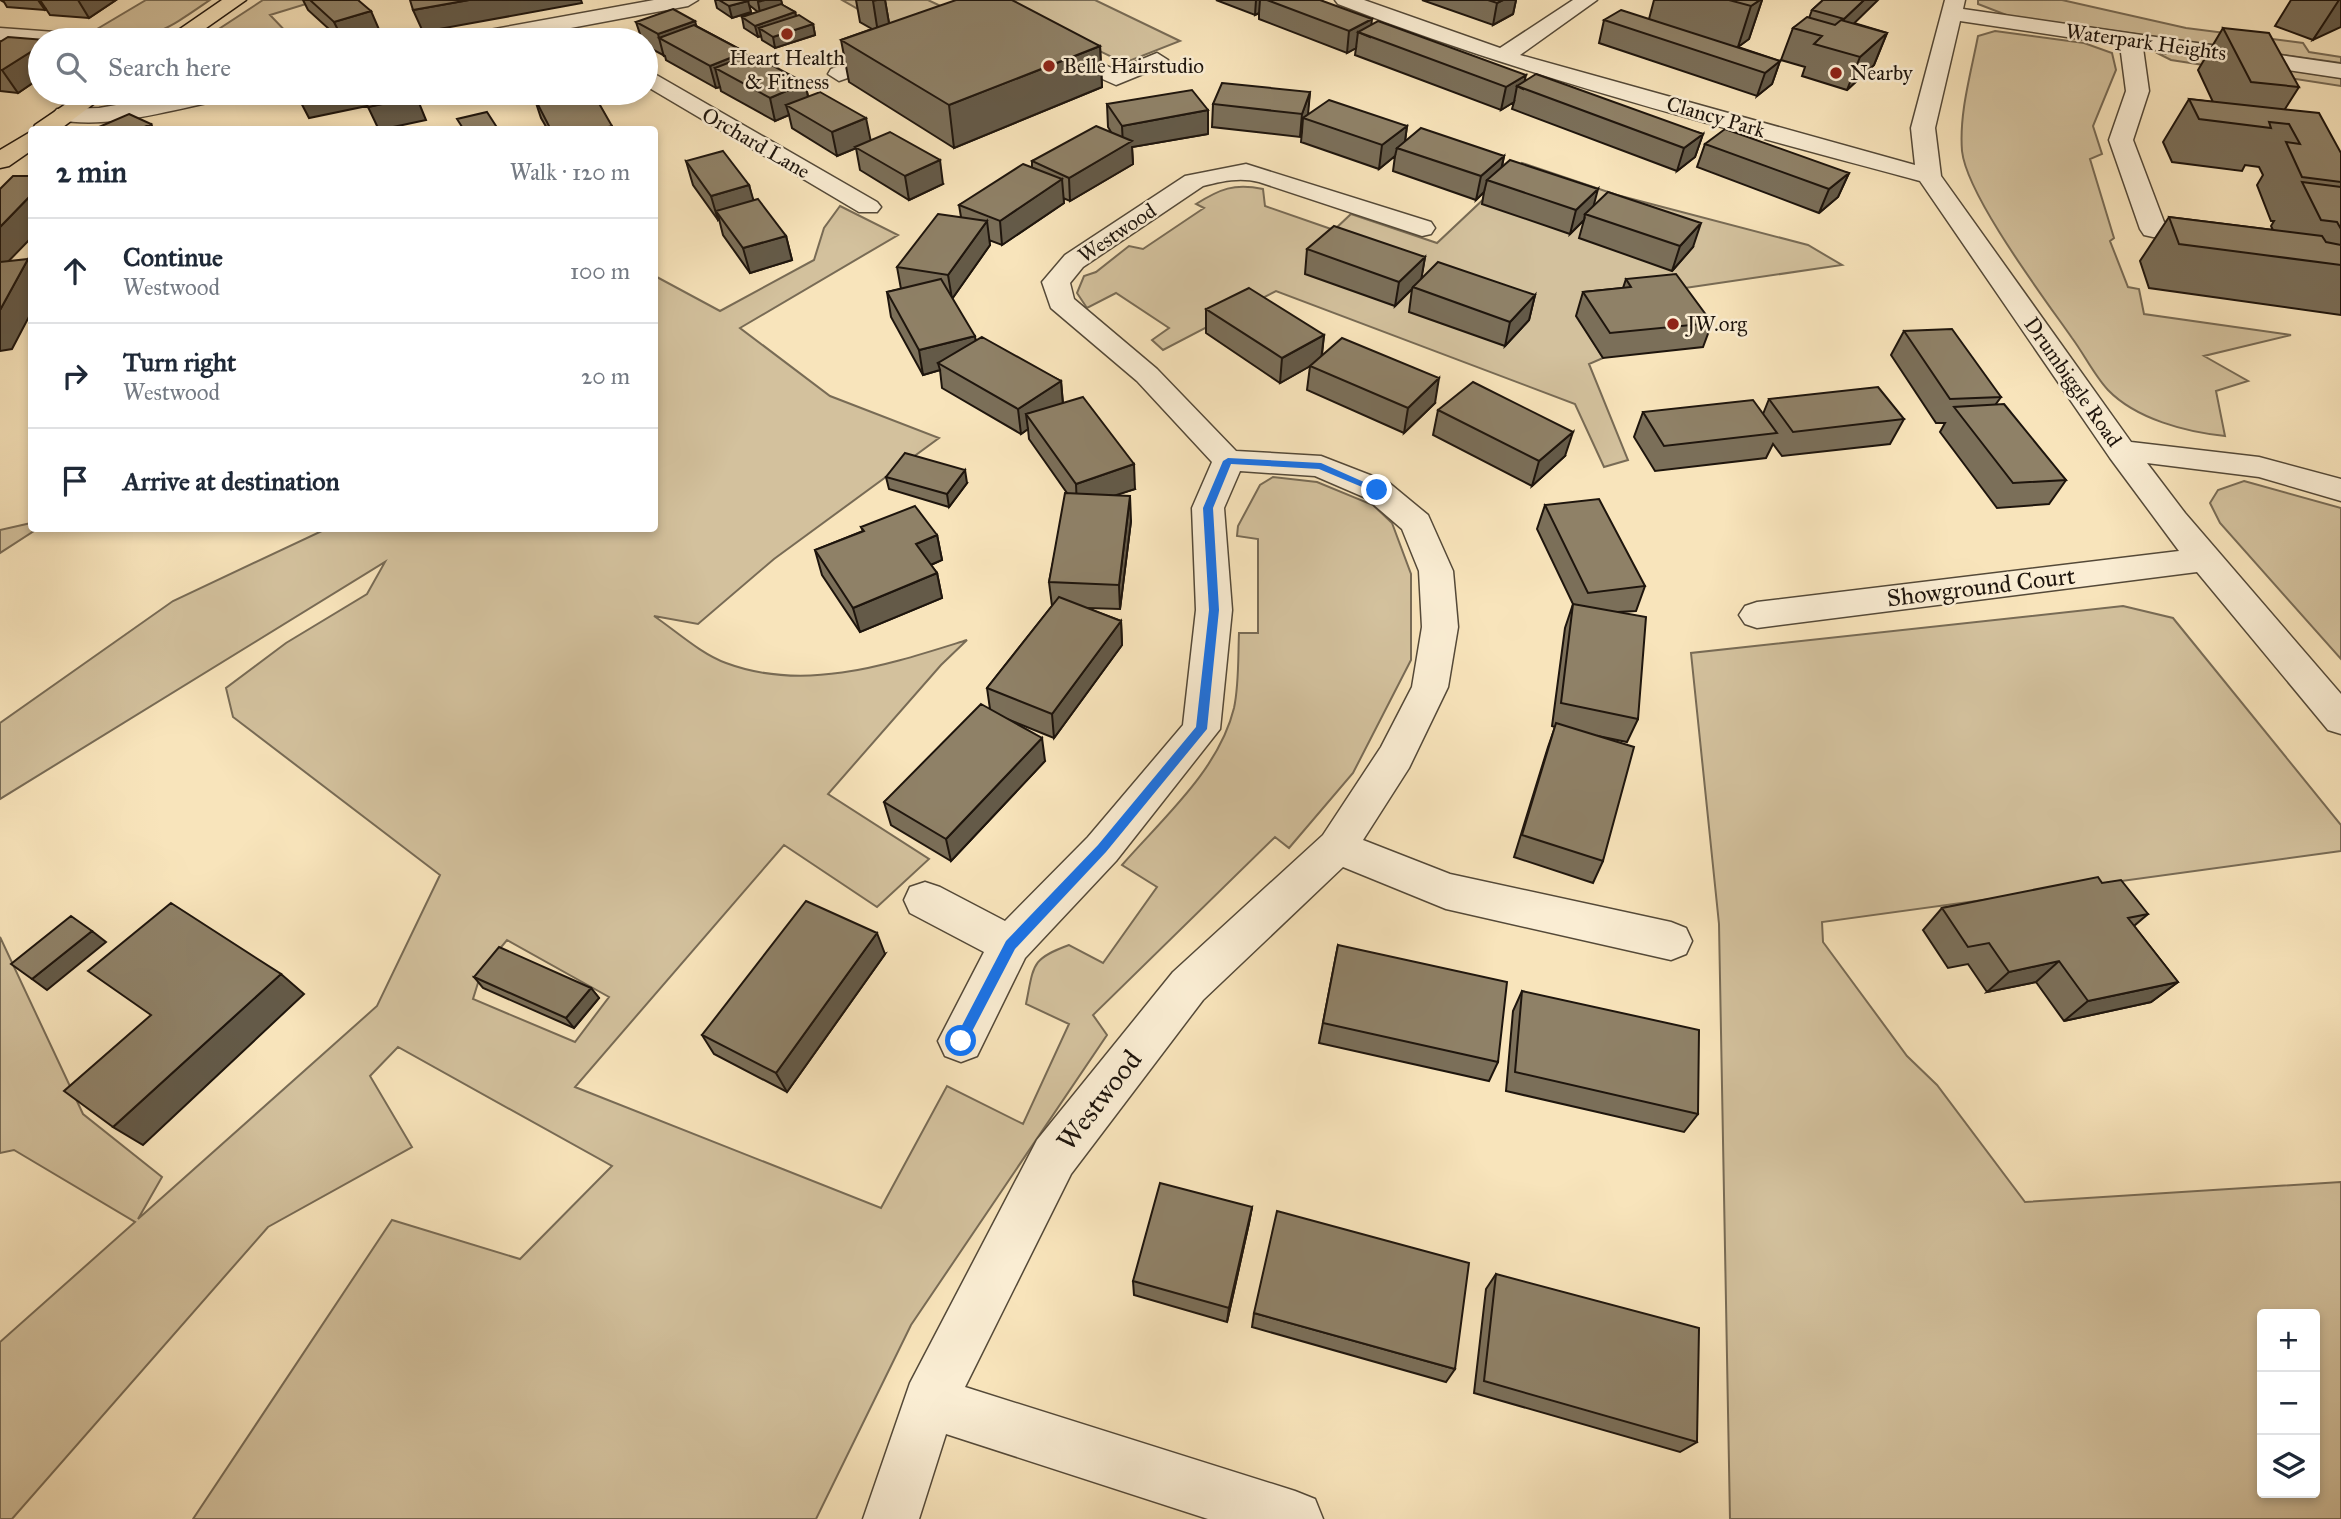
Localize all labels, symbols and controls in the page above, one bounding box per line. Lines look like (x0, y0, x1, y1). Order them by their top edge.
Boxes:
street label: Waterpark Heights (2064, 18, 2228, 66)
marker: Heart Health & Fitness (779, 26, 795, 42)
search box (28, 28, 658, 105)
place label: Heart Health & Fitness (729, 45, 845, 95)
icon: search (52, 48, 90, 86)
text: Search here (108, 51, 231, 83)
place label: Belle Hairstudio (1063, 53, 1204, 79)
marker: Belle Hairstudio (1041, 58, 1057, 74)
place label: Nearby (1850, 60, 1914, 86)
marker: Nearby (1828, 65, 1844, 81)
street label: Clancy Park (1664, 91, 1769, 144)
street label: Orchard Lane (697, 102, 815, 185)
text: 2 min (56, 154, 127, 190)
text: Walk · 120 m (510, 158, 630, 186)
street label: Westwood (1073, 197, 1161, 269)
text: Continue (123, 241, 223, 273)
icon: ahead (56, 252, 94, 290)
text: 100 m (570, 257, 630, 285)
text: Westwood (123, 273, 220, 301)
place label: JW.org (1685, 311, 1747, 337)
street label: Drumbiggle Road (2019, 312, 2128, 452)
marker: JW.org (1665, 316, 1681, 332)
text: Turn right (123, 346, 236, 378)
icon: right (56, 357, 94, 395)
text: 20 m (581, 362, 630, 390)
text: Westwood (123, 378, 220, 406)
icon: arrive (56, 462, 94, 500)
text: Arrive at destination (123, 465, 340, 497)
route end (1361, 474, 1392, 505)
street label: Showground Court (1885, 561, 2077, 613)
route start (945, 1025, 976, 1056)
street label: Westwood (1049, 1043, 1149, 1157)
map controls (2257, 1309, 2320, 1498)
button: + (2257, 1309, 2320, 1372)
button: − (2257, 1372, 2320, 1435)
button: layers (2257, 1435, 2320, 1498)

